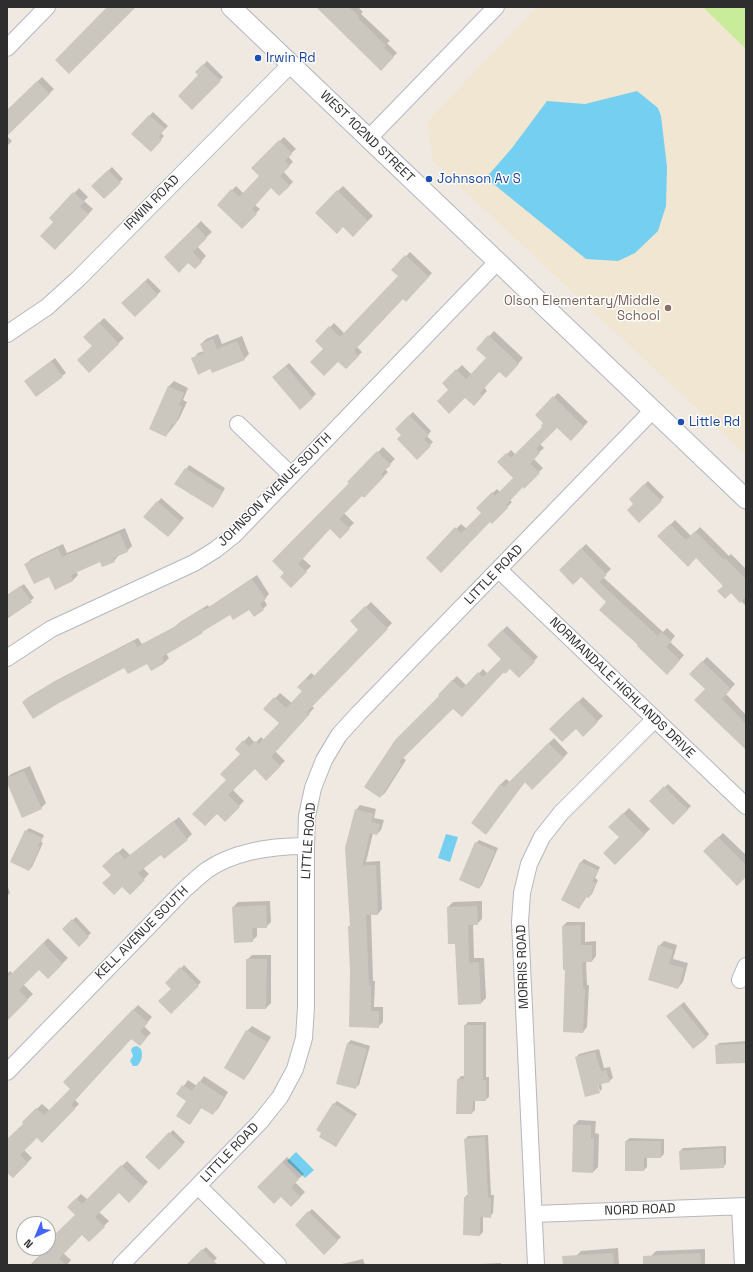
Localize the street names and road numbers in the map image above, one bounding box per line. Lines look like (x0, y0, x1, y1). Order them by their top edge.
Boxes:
street label: WEST 102ND STREET (317, 88, 417, 186)
street label: IRWIN ROAD (121, 172, 183, 234)
street label: JOHNSON AVENUE SOUTH (215, 430, 335, 550)
street label: LITTLE ROAD (462, 542, 526, 608)
street label: NORMANDALE HIGHLANDS DRIVE (546, 614, 698, 762)
street label: LITTLE ROAD (299, 802, 319, 880)
street label: KELL AVENUE SOUTH (92, 883, 192, 983)
street label: MORRIS ROAD (514, 925, 532, 1009)
street label: LITTLE ROAD (198, 1120, 262, 1186)
street label: NORD ROAD (604, 1201, 676, 1219)

